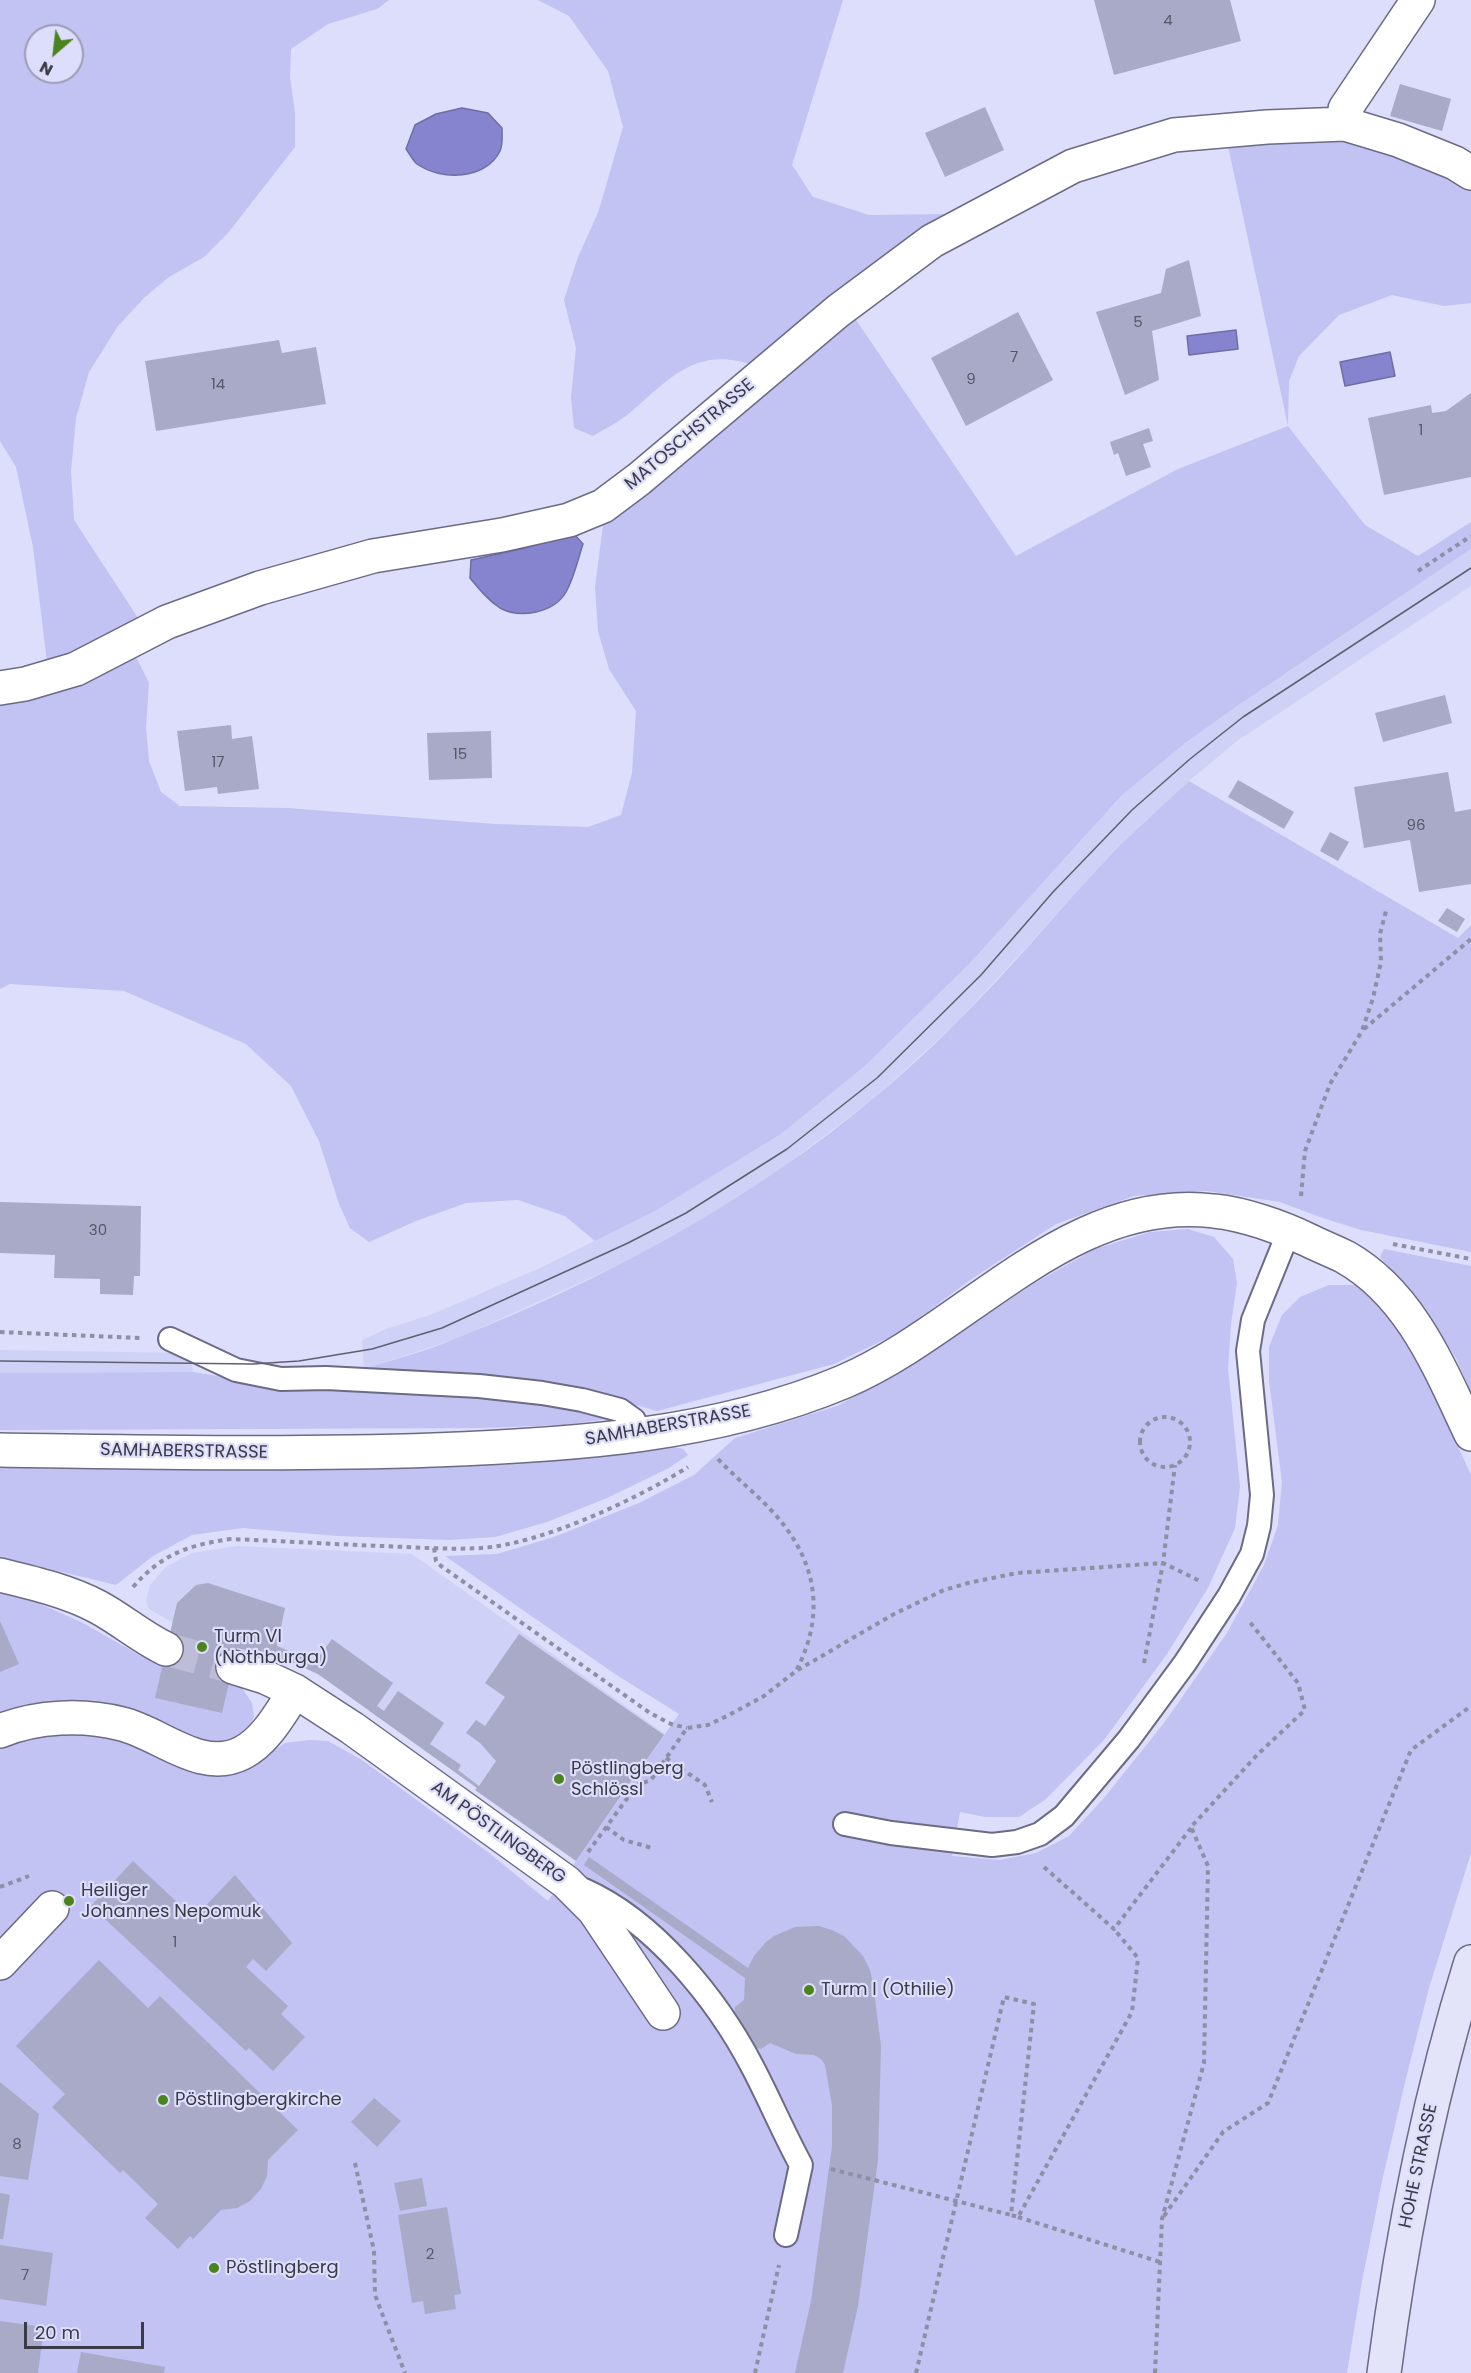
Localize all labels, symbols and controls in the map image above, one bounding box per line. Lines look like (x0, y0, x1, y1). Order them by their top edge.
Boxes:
house number: 4 (1163, 12, 1173, 30)
north arrow (24, 24, 84, 84)
text: N (36, 56, 57, 82)
house number: 5 (1133, 314, 1143, 332)
house number: 7 (1010, 349, 1018, 367)
house number: 9 (966, 371, 976, 389)
street label: MATOSCHSTRASSE (621, 375, 759, 495)
house number: 14 (211, 376, 225, 394)
house number: 1 (1419, 422, 1423, 440)
house number: 15 (453, 746, 467, 764)
house number: 17 (212, 754, 224, 772)
house number: 96 (1407, 817, 1425, 835)
house number: 30 (89, 1222, 107, 1240)
street label: SAMHABERSTRASSE (584, 1401, 752, 1451)
street label: SAMHABERSTRASSE (100, 1440, 268, 1464)
place label: Turm VI (Nothburga) (214, 1626, 327, 1668)
marker: Turm VI (Nothburga) (195, 1640, 209, 1654)
place label: Pöstlingberg Schlössl (571, 1758, 684, 1800)
marker: Pöstlingberg Schlössl (552, 1772, 566, 1786)
street label: AM PÖSTLINGBERG (426, 1777, 570, 1889)
place label: Heiliger Johannes Nepomuk (81, 1880, 261, 1922)
marker: Heiliger Johannes Nepomuk (62, 1894, 76, 1908)
house number: 1 (173, 1934, 177, 1952)
place label: Turm I (Othilie) (821, 1979, 955, 2001)
marker: Turm I (Othilie) (802, 1983, 816, 1997)
place label: Pöstlingbergkirche (175, 2089, 342, 2111)
marker: Pöstlingbergkirche (156, 2093, 170, 2107)
street label: HOHE STRASSE (1395, 2102, 1443, 2230)
house number: 8 (12, 2136, 22, 2154)
house number: 2 (426, 2246, 434, 2264)
place label: Pöstlingberg (226, 2257, 339, 2279)
marker: Pöstlingberg (207, 2261, 221, 2275)
house number: 7 (21, 2267, 29, 2285)
scale bar (27, 2310, 147, 2348)
text: 20 m (35, 2320, 80, 2345)

